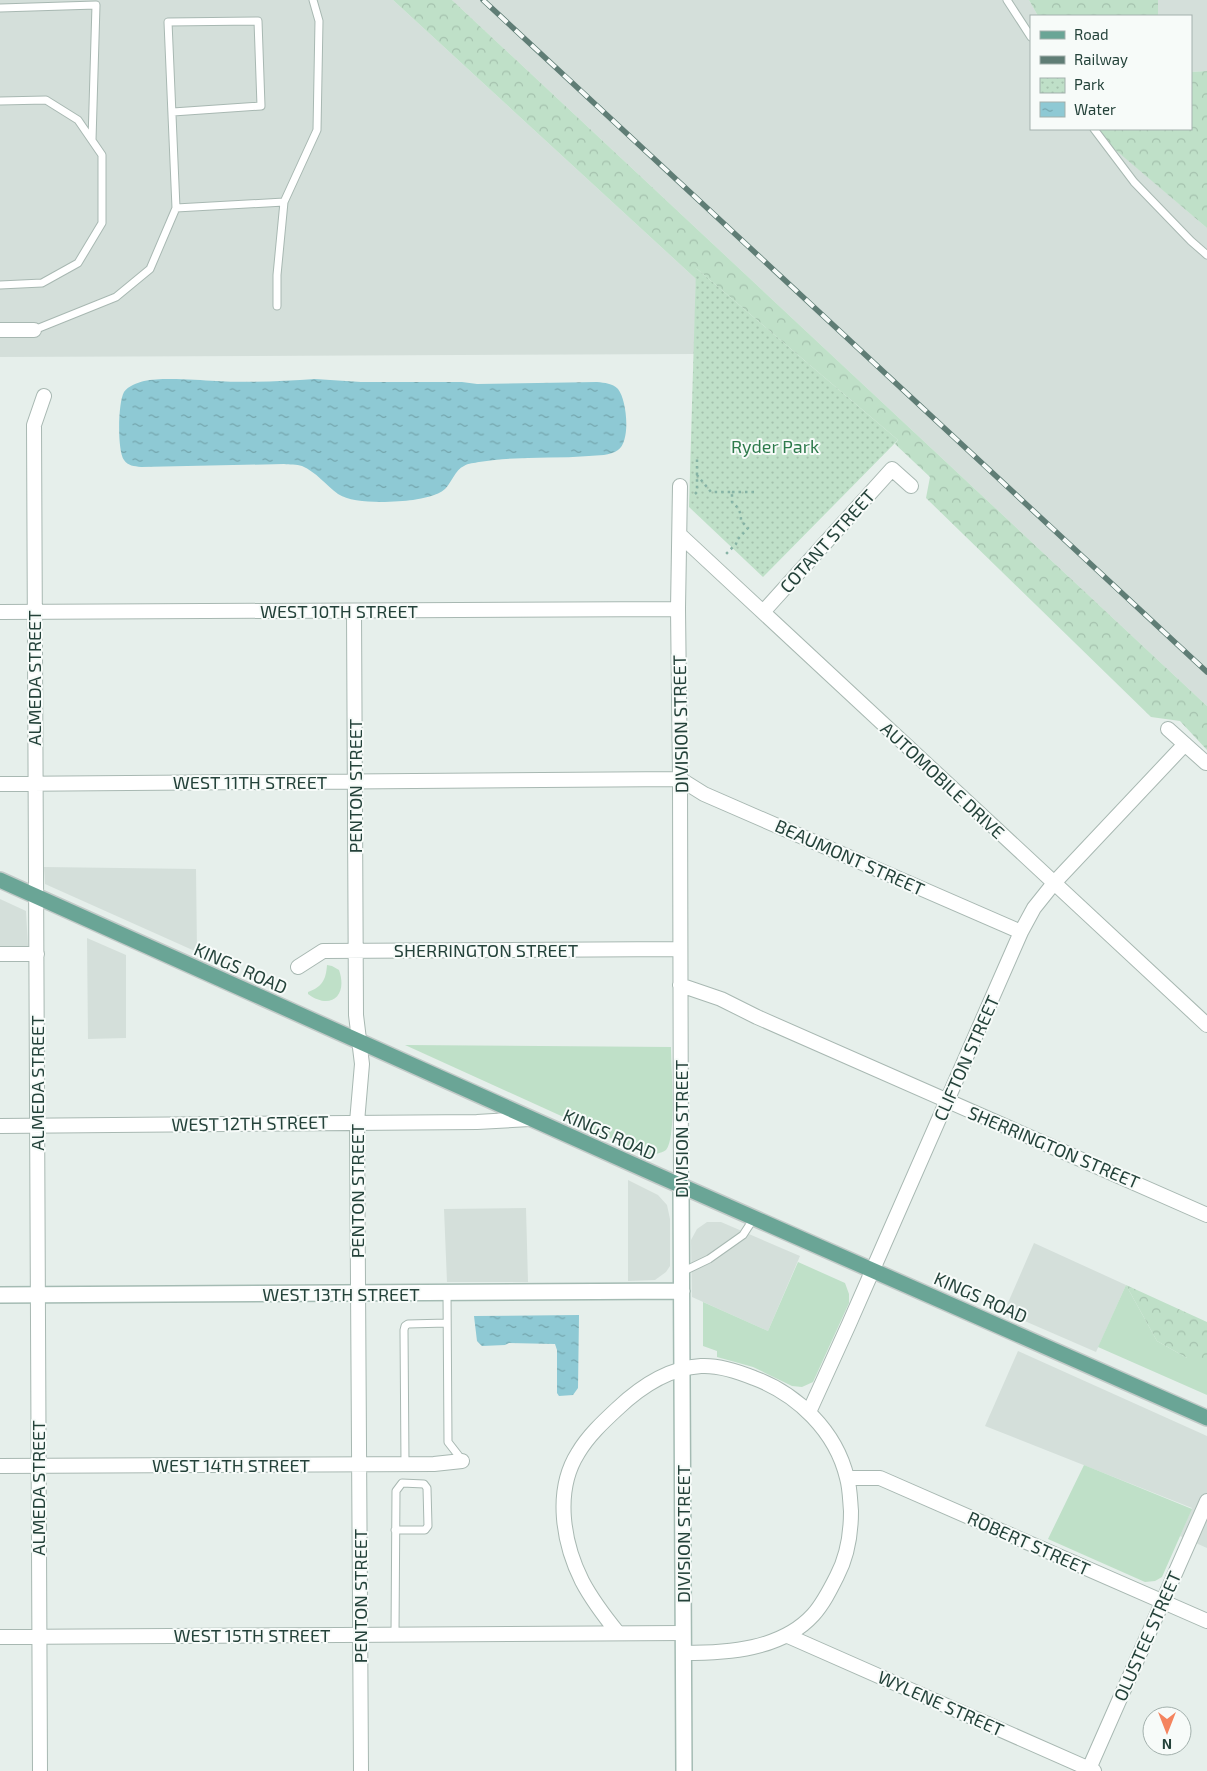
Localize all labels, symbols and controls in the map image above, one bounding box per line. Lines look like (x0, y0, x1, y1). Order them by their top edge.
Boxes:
legend (1030, 15, 1192, 130)
text: Road (1074, 25, 1109, 43)
text: Railway (1074, 50, 1128, 68)
text: Park (1074, 75, 1105, 93)
text: Water (1074, 100, 1116, 118)
park label: Ryder Park (731, 435, 819, 457)
street label: COTANT STREET (775, 484, 880, 597)
street label: WEST 10TH STREET (260, 600, 419, 622)
street label: ALMEDA STREET (23, 610, 45, 746)
street label: DIVISION STREET (668, 654, 692, 793)
street label: AUTOMOBILE DRIVE (877, 717, 1009, 843)
street label: PENTON STREET (344, 718, 366, 853)
street label: WEST 11TH STREET (173, 771, 328, 793)
street label: BEAUMONT STREET (772, 814, 929, 900)
street label: KINGS ROAD (191, 938, 291, 998)
street label: SHERRINGTON STREET (394, 939, 579, 961)
street label: CLIFTON STREET (928, 991, 1004, 1124)
street label: ALMEDA STREET (26, 1015, 48, 1151)
street label: DIVISION STREET (670, 1059, 692, 1198)
street label: SHERRINGTON STREET (965, 1101, 1144, 1193)
street label: KINGS ROAD (560, 1104, 660, 1164)
street label: WEST 12TH STREET (171, 1111, 329, 1135)
street label: PENTON STREET (346, 1123, 368, 1258)
street label: KINGS ROAD (931, 1267, 1031, 1327)
street label: WEST 13TH STREET (262, 1283, 420, 1305)
street label: ALMEDA STREET (27, 1420, 49, 1556)
street label: WEST 14TH STREET (152, 1454, 311, 1476)
street label: DIVISION STREET (672, 1464, 694, 1603)
street label: ROBERT STREET (964, 1506, 1094, 1580)
street label: PENTON STREET (349, 1528, 371, 1663)
street label: OLUSTEE STREET (1108, 1567, 1186, 1704)
street label: WEST 15TH STREET (174, 1624, 331, 1646)
street label: WYLENE STREET (875, 1665, 1008, 1741)
north arrow (1142, 1706, 1192, 1756)
text: N (1162, 1736, 1172, 1753)

